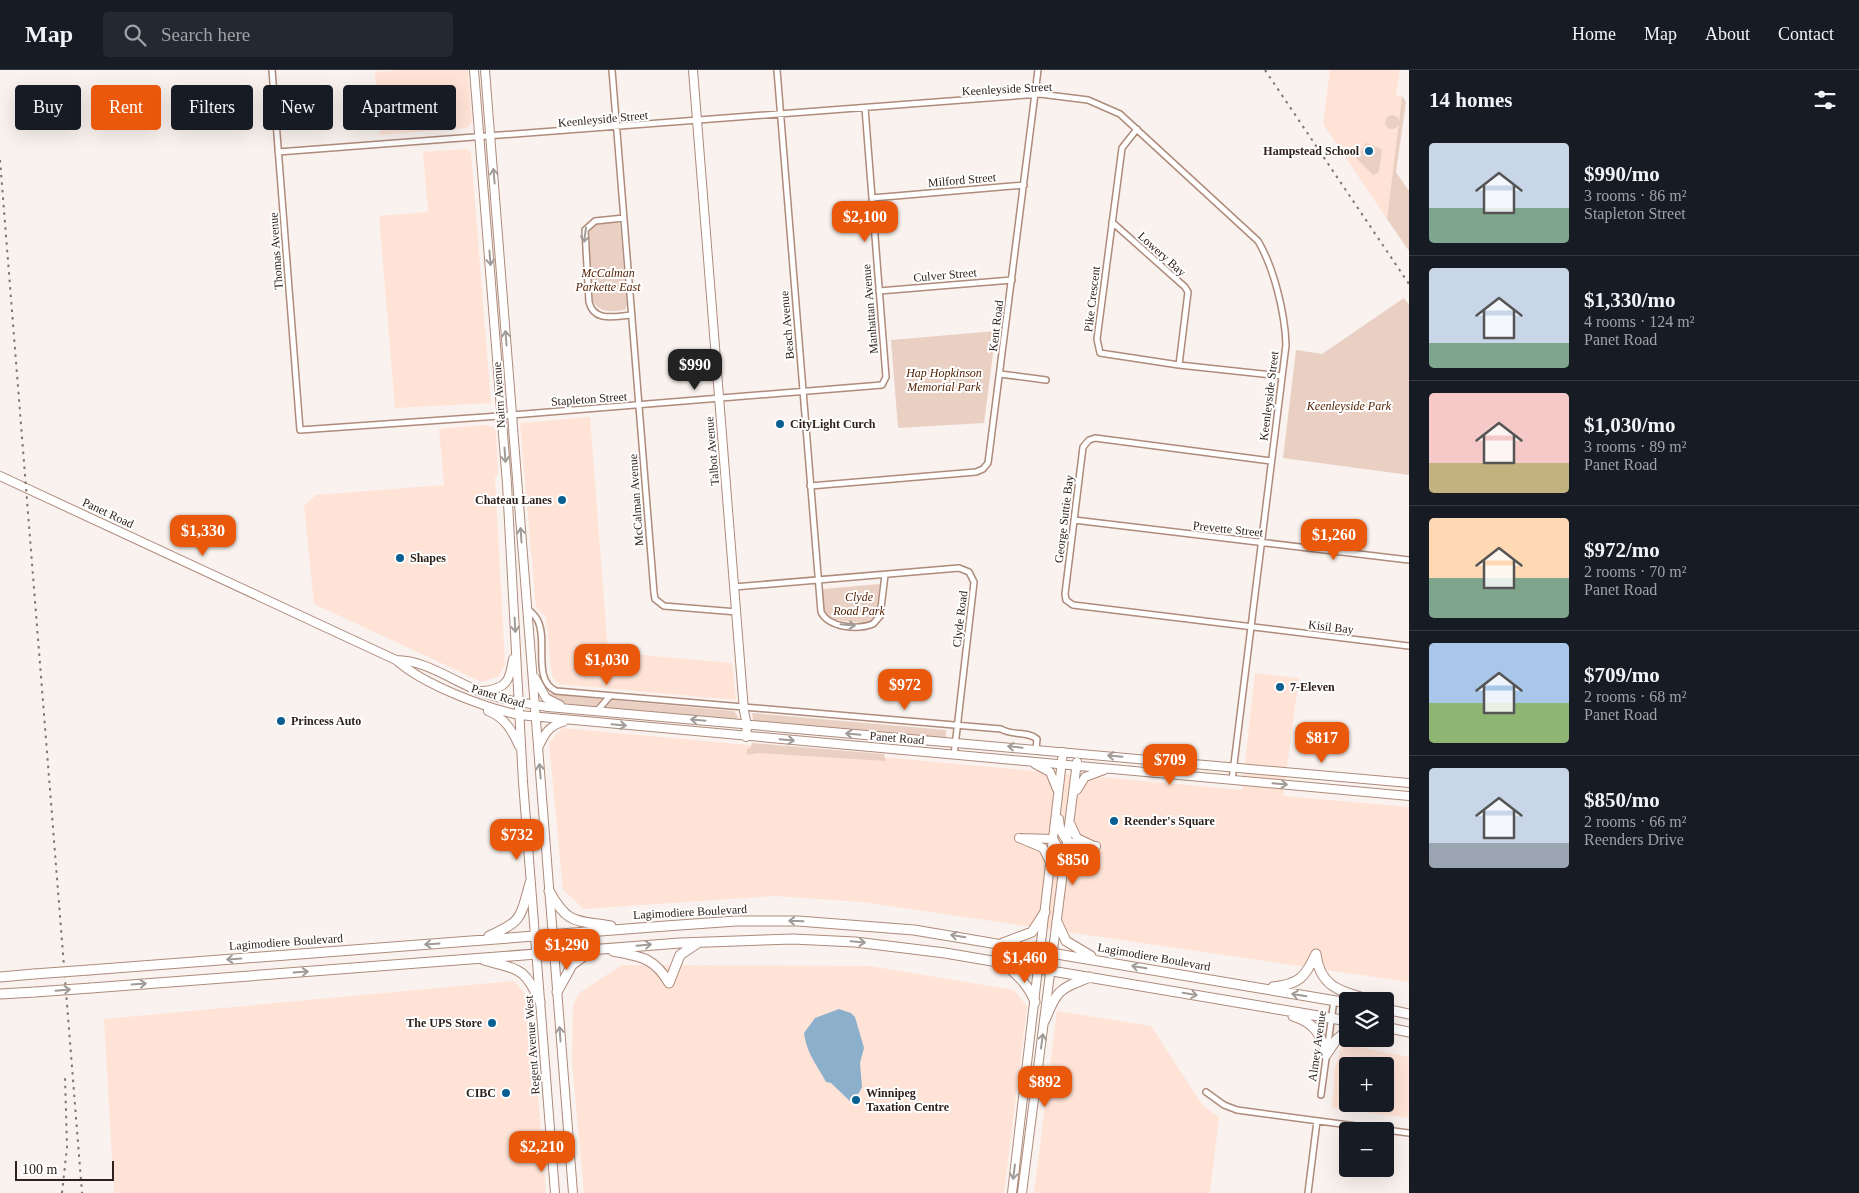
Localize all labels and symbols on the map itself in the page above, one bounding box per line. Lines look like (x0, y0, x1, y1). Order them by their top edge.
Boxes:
street label: Keenleyside Street (962, 80, 1053, 98)
street label: Keenleyside Street (557, 108, 649, 130)
place label: Hampstead School (1263, 144, 1360, 158)
marker: Hampstead School (1363, 145, 1375, 157)
one-way arrow (489, 168, 499, 184)
street label: Milford Street (927, 170, 997, 190)
pin: $2,100 (824, 200, 906, 243)
street label: Thomas Avenue (266, 212, 286, 290)
one-way arrow (580, 227, 590, 243)
street label: Lowery Bay (1135, 229, 1189, 279)
one-way arrow (485, 250, 494, 266)
street label: Manhattan Avenue (859, 264, 881, 354)
street label: Culver Street (913, 265, 978, 285)
street label: Pike Crescent (1081, 265, 1103, 333)
park label: McCalman Parkette East (575, 266, 641, 294)
street label: Beach Avenue (777, 290, 797, 360)
street label: Kent Road (986, 300, 1006, 352)
one-way arrow (502, 330, 511, 346)
pin: $990 (665, 348, 725, 391)
street label: Keenleyside Street (1257, 350, 1282, 442)
street label: Nairn Avenue (490, 362, 508, 428)
park label: Hap Hopkinson Memorial Park (905, 366, 982, 394)
street label: Stapleton Street (550, 389, 628, 409)
park label: Keenleyside Park (1306, 399, 1392, 413)
street label: Talbot Avenue (702, 416, 722, 486)
place label: CityLight Curch (790, 417, 876, 431)
marker: CityLight Curch (774, 418, 786, 430)
one-way arrow (500, 447, 509, 463)
street label: McCalman Avenue (626, 454, 646, 546)
street label: George Suttie Bay (1052, 474, 1076, 564)
place label: Chateau Lanes (475, 493, 552, 507)
marker: Chateau Lanes (556, 494, 568, 506)
street label: Panet Road (80, 495, 136, 531)
pin: $1,330 (162, 514, 244, 557)
street label: Prevette Street (1192, 518, 1264, 540)
pin: $1,260 (1293, 518, 1375, 561)
one-way arrow (516, 527, 525, 543)
place label: Shapes (410, 551, 446, 565)
marker: Shapes (394, 552, 406, 564)
park label: Clyde Road Park (832, 590, 886, 618)
street label: Clyde Road (950, 590, 970, 648)
one-way arrow (510, 617, 519, 633)
street label: Kisil Bay (1307, 617, 1355, 637)
one-way arrow (840, 621, 856, 630)
pin: $1,030 (566, 644, 648, 686)
pin: $972 (875, 668, 935, 711)
place label: 7-Eleven (1290, 680, 1335, 694)
street label: Panet Road (470, 681, 526, 711)
marker: 7-Eleven (1274, 681, 1286, 693)
place label: Princess Auto (291, 714, 361, 728)
marker: Princess Auto (275, 715, 287, 727)
one-way arrow (690, 715, 706, 725)
one-way arrow (611, 720, 627, 730)
pin: $817 (1292, 722, 1352, 764)
one-way arrow (845, 729, 861, 739)
street label: Panet Road (869, 729, 925, 747)
one-way arrow (779, 736, 795, 745)
one-way arrow (1007, 742, 1023, 752)
pin: $709 (1140, 744, 1200, 786)
one-way arrow (1107, 752, 1123, 761)
one-way arrow (535, 763, 545, 779)
one-way arrow (1272, 779, 1288, 789)
place label: Reender's Square (1124, 814, 1215, 828)
marker: Reender's Square (1108, 815, 1120, 827)
pin: $732 (487, 818, 547, 861)
pin: $850 (1043, 844, 1103, 886)
street label: Lagimodiere Boulevard (633, 902, 747, 922)
one-way arrow (789, 916, 805, 926)
pin: $1,290 (526, 928, 608, 971)
street label: Lagimodiere Boulevard (229, 931, 343, 953)
one-way arrow (950, 931, 966, 941)
one-way arrow (850, 938, 866, 947)
one-way arrow (424, 939, 440, 948)
street label: Lagimodiere Boulevard (1097, 940, 1211, 974)
one-way arrow (636, 941, 652, 950)
pin: $1,460 (984, 942, 1066, 984)
one-way arrow (226, 954, 242, 963)
one-way arrow (1132, 962, 1148, 972)
one-way arrow (293, 967, 309, 976)
one-way arrow (131, 979, 147, 989)
one-way arrow (55, 985, 71, 995)
one-way arrow (1182, 989, 1198, 999)
one-way arrow (1292, 989, 1308, 999)
street label: Regent Avenue West (522, 994, 542, 1095)
street label: Almey Avenue (1305, 1010, 1329, 1082)
place label: The UPS Store (406, 1016, 483, 1030)
marker: The UPS Store (486, 1017, 498, 1029)
one-way arrow (556, 1026, 565, 1042)
one-way arrow (1037, 1033, 1047, 1049)
pin: $892 (1015, 1066, 1075, 1108)
place label: CIBC (466, 1086, 496, 1100)
place label: Winnipeg Taxation Centre (866, 1086, 950, 1114)
marker: CIBC (500, 1087, 512, 1099)
marker: Winnipeg Taxation Centre (850, 1094, 862, 1106)
pin: $2,210 (501, 1130, 583, 1173)
scale bar (15, 1158, 114, 1181)
one-way arrow (1009, 1164, 1019, 1180)

